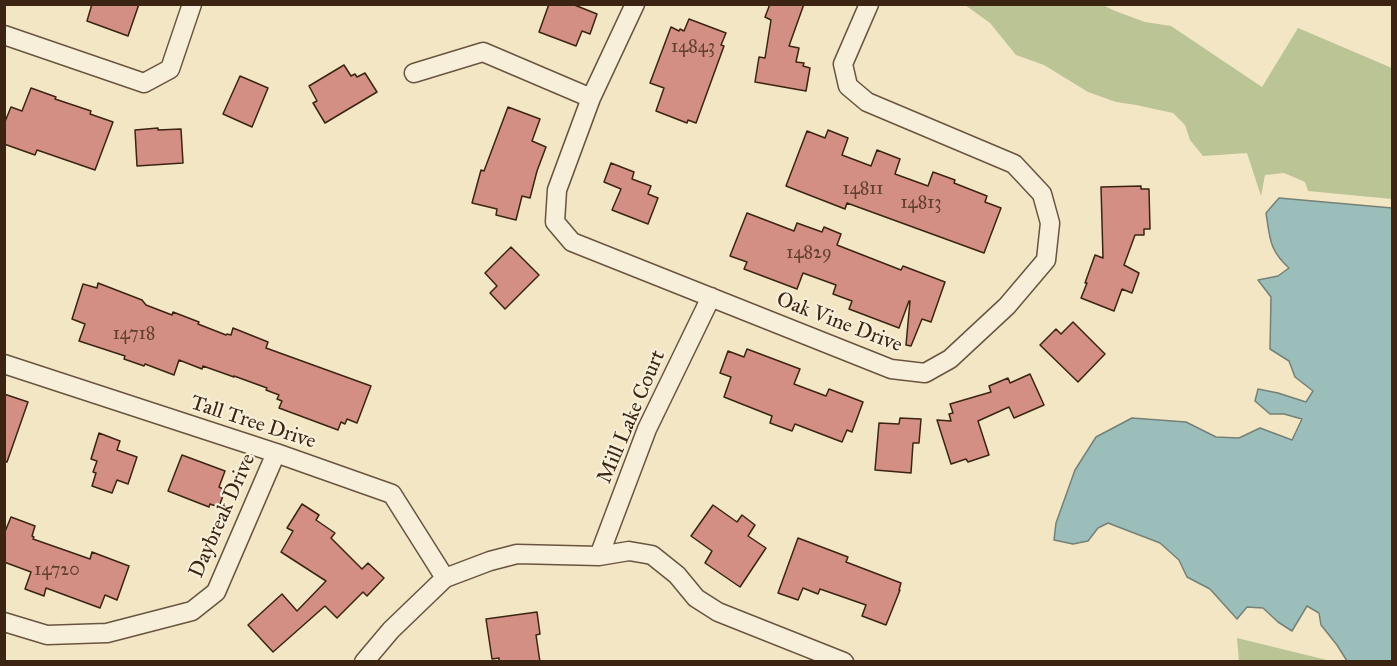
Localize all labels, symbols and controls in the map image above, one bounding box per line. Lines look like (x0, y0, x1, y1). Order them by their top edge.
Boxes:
house number: 14843 (671, 37, 715, 59)
house number: 14811 (843, 179, 883, 201)
house number: 14813 (900, 193, 942, 215)
house number: 14829 (786, 243, 832, 265)
street label: Oak Vine Drive (773, 287, 905, 359)
house number: 14718 (113, 324, 155, 346)
street label: Mill Lake Court (593, 347, 671, 487)
street label: Tall Tree Drive (187, 391, 319, 455)
street label: Daybreak Drive (184, 450, 262, 582)
house number: 14720 (34, 560, 80, 582)

